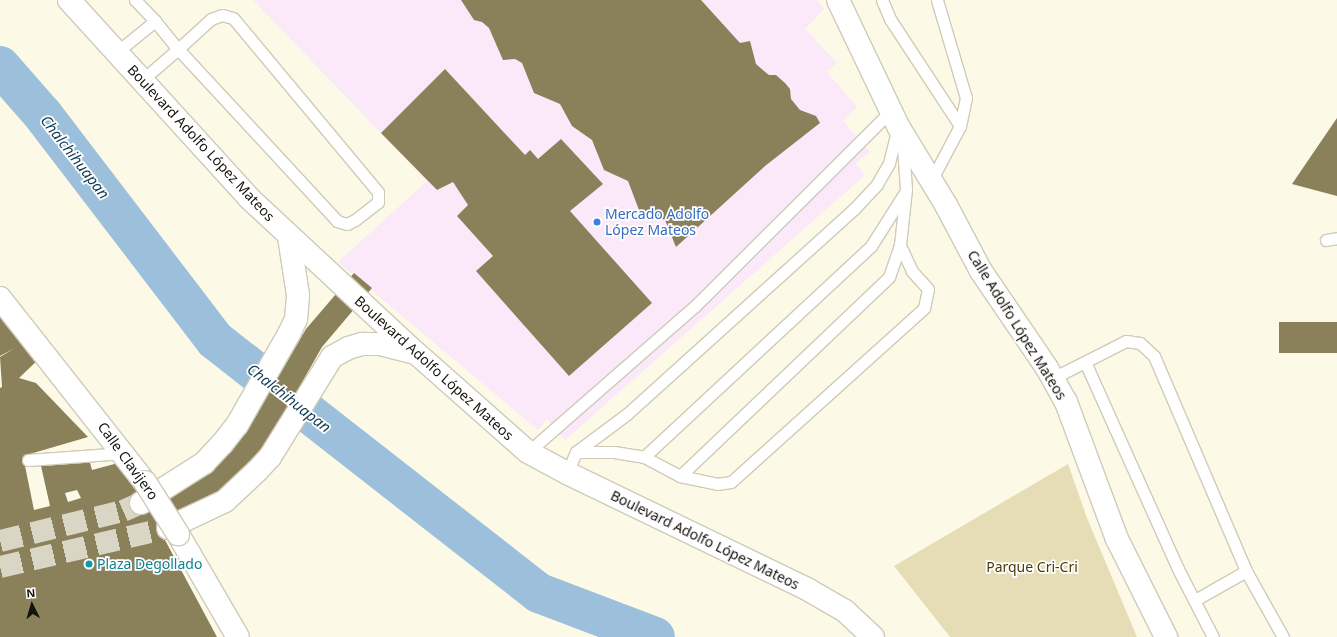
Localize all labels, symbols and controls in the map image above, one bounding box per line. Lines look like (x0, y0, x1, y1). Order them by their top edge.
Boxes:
street label: Boulevard Adolfo López Mateos (124, 61, 278, 225)
water label: Chalchihuapan (37, 112, 113, 202)
place label: Mercado Adolfo López Mateos (605, 206, 709, 238)
marker: Mercado Adolfo López Mateos (592, 217, 602, 227)
street label: Calle Adolfo López Mateos (964, 247, 1070, 403)
street label: Boulevard Adolfo López Mateos (351, 292, 517, 444)
water label: Chalchihuapan (244, 360, 334, 436)
street label: Calle Clavijero (94, 419, 162, 503)
street label: Boulevard Adolfo López Mateos (608, 487, 802, 593)
place label: Plaza Degollado (97, 556, 202, 572)
marker: Plaza Degollado (84, 559, 94, 569)
park label: Parque Cri-Cri (986, 559, 1078, 575)
north arrow (12, 585, 52, 625)
text: N (26, 585, 36, 600)

